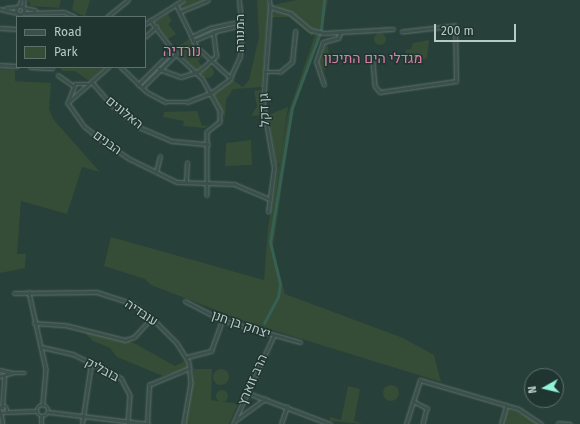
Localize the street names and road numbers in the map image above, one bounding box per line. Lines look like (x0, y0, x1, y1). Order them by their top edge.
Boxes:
street label: המנורה (232, 14, 248, 52)
street label: האלונים (102, 93, 146, 133)
street label: גן דקל (257, 93, 273, 127)
street label: הבנים (90, 127, 124, 159)
street label: עובדיה (121, 296, 161, 330)
street label: יצחק בן חנן (210, 308, 272, 342)
street label: הרב זוארץ (235, 352, 271, 408)
street label: בובליק (82, 355, 122, 385)

